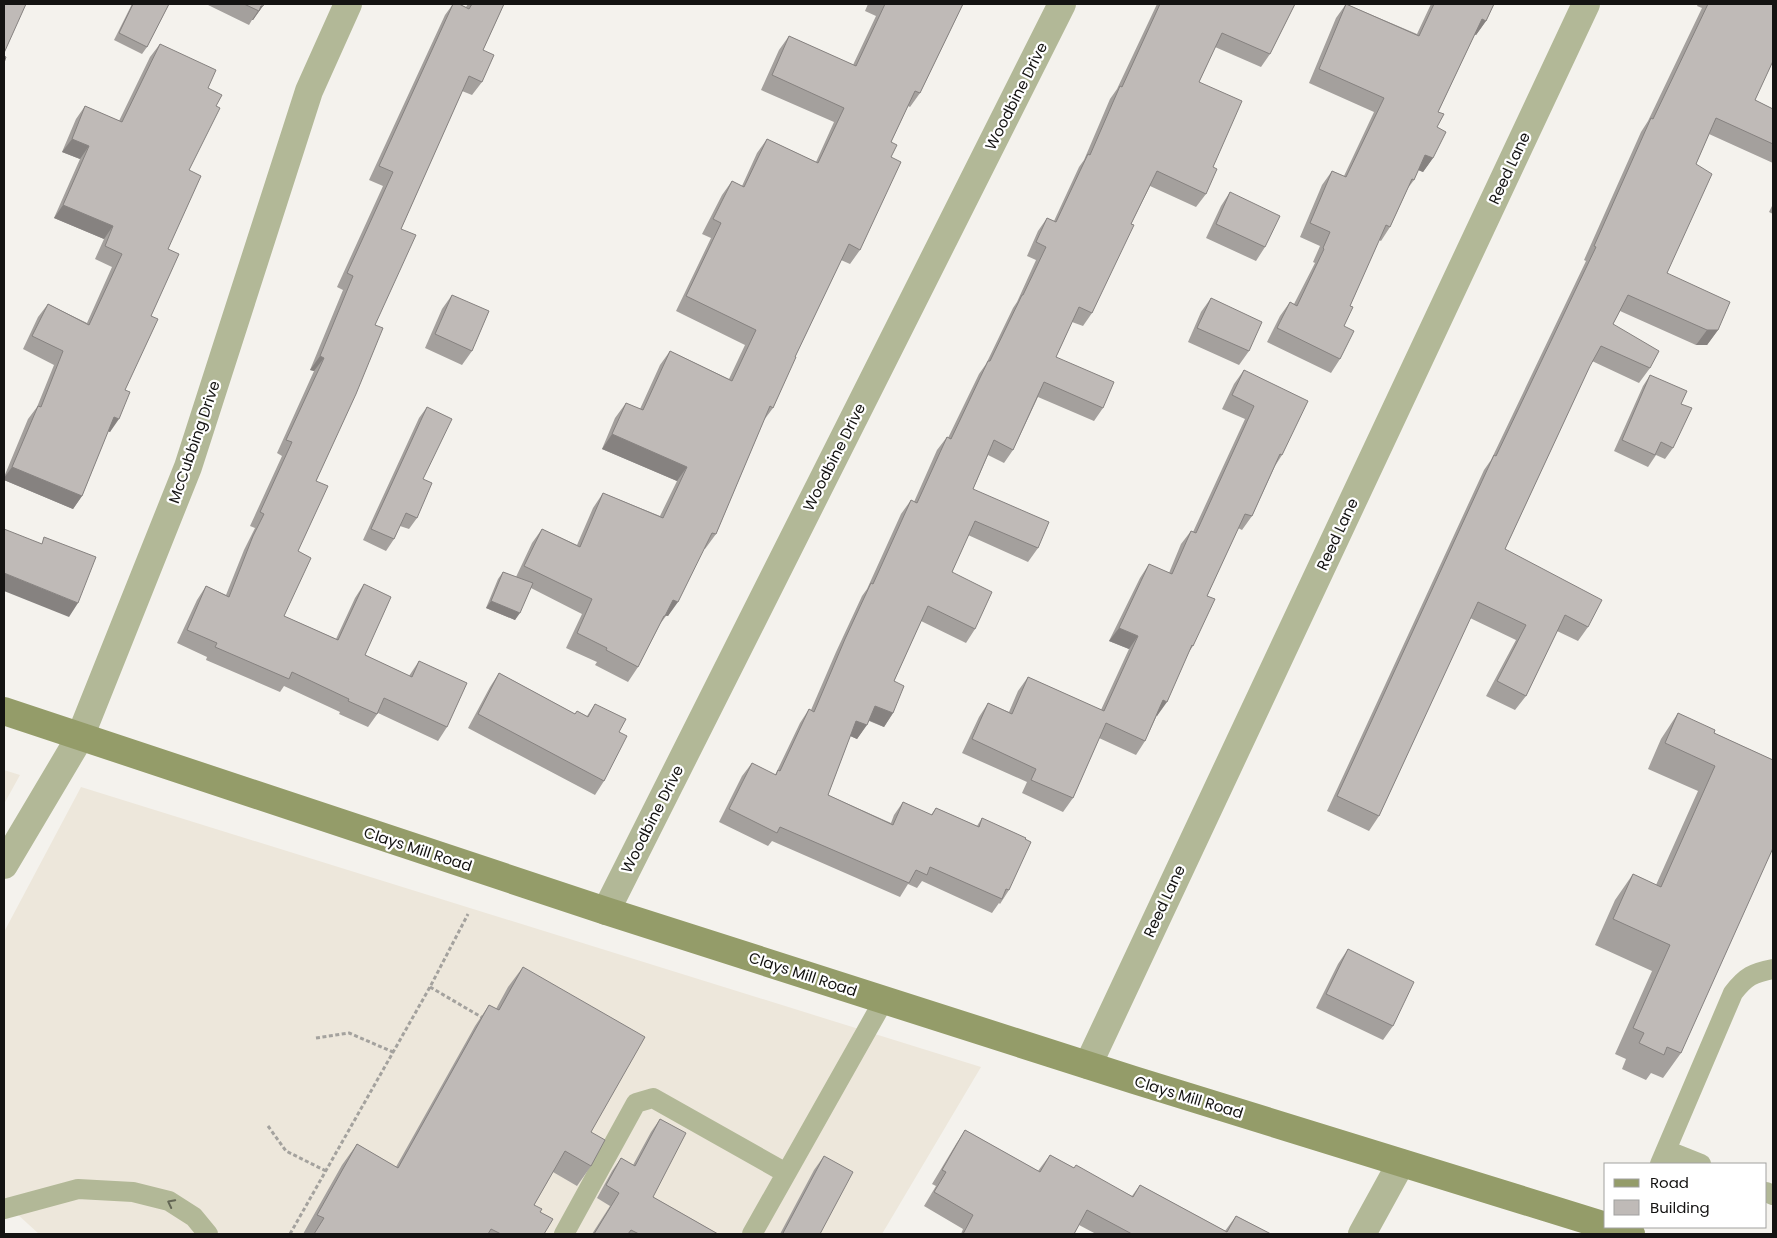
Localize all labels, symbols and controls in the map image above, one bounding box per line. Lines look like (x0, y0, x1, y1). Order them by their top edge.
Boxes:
street label: Woodbine Drive (980, 39, 1052, 153)
street label: Reed Lane (1483, 128, 1535, 208)
street label: McCubbing Drive (163, 378, 225, 506)
street label: Woodbine Drive (798, 400, 870, 514)
street label: Reed Lane (1311, 494, 1363, 574)
street label: Woodbine Drive (616, 762, 688, 876)
street label: Clays Mill Road (361, 822, 475, 876)
street label: Reed Lane (1138, 861, 1190, 941)
street label: Clays Mill Road (746, 947, 860, 1001)
street label: Clays Mill Road (1132, 1070, 1246, 1124)
legend (1604, 1163, 1767, 1228)
text: Road (1650, 1172, 1689, 1193)
text: Building (1650, 1197, 1710, 1218)
one-way arrow (168, 1200, 177, 1210)

